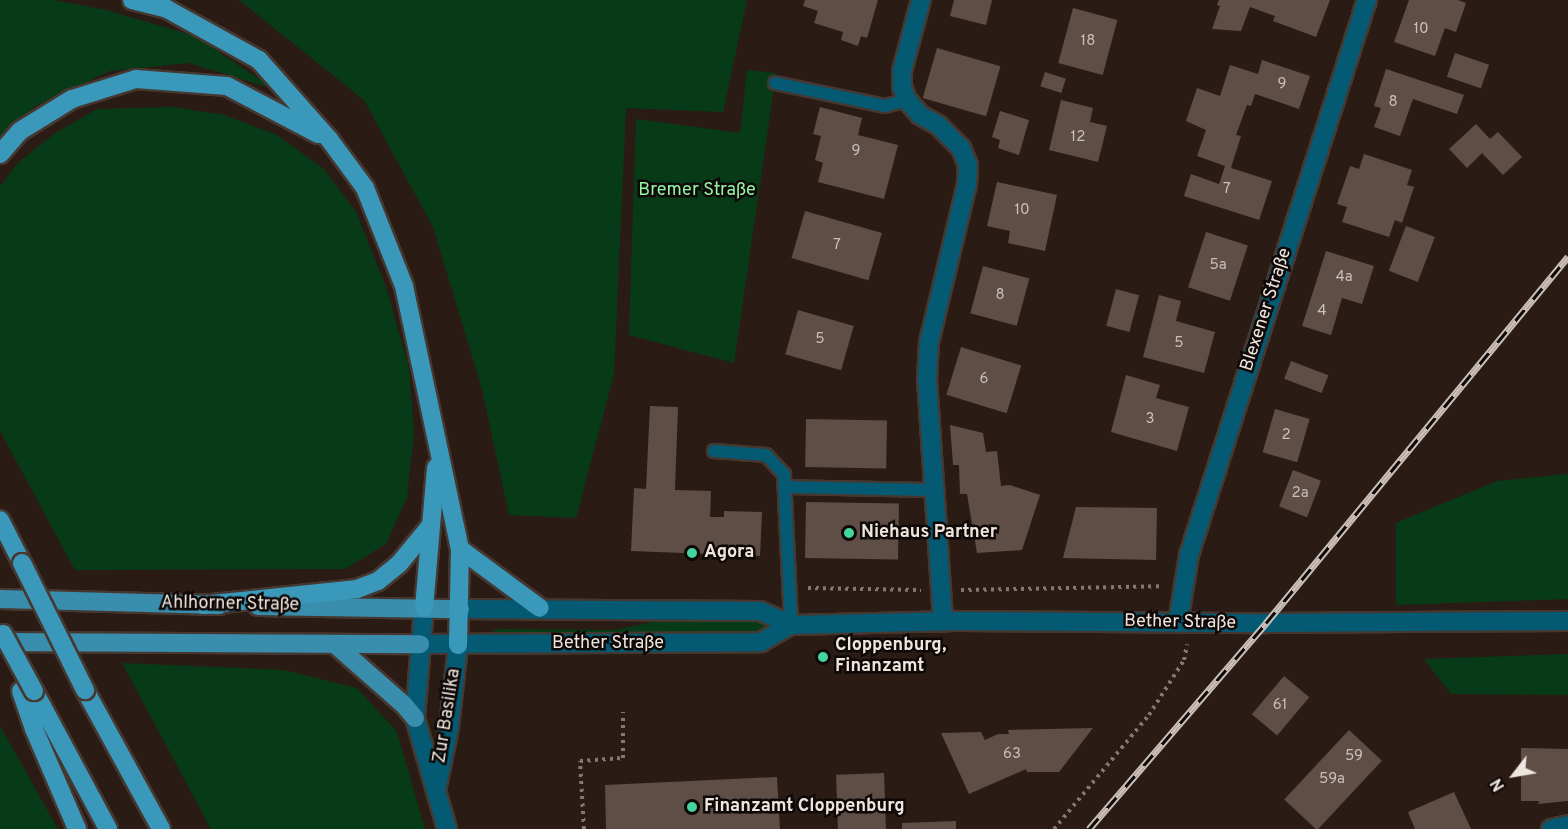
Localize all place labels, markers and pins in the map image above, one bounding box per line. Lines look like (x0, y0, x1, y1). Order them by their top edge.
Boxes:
place label: Niehaus Partner (861, 522, 997, 544)
marker: Niehaus Partner (842, 526, 856, 540)
place label: Agora (704, 542, 754, 564)
marker: Agora (685, 546, 699, 560)
place label: Cloppenburg, Finanzamt (835, 636, 946, 678)
marker: Cloppenburg, Finanzamt (816, 650, 830, 664)
place label: Finanzamt Cloppenburg (704, 796, 905, 818)
marker: Finanzamt Cloppenburg (685, 800, 699, 814)

